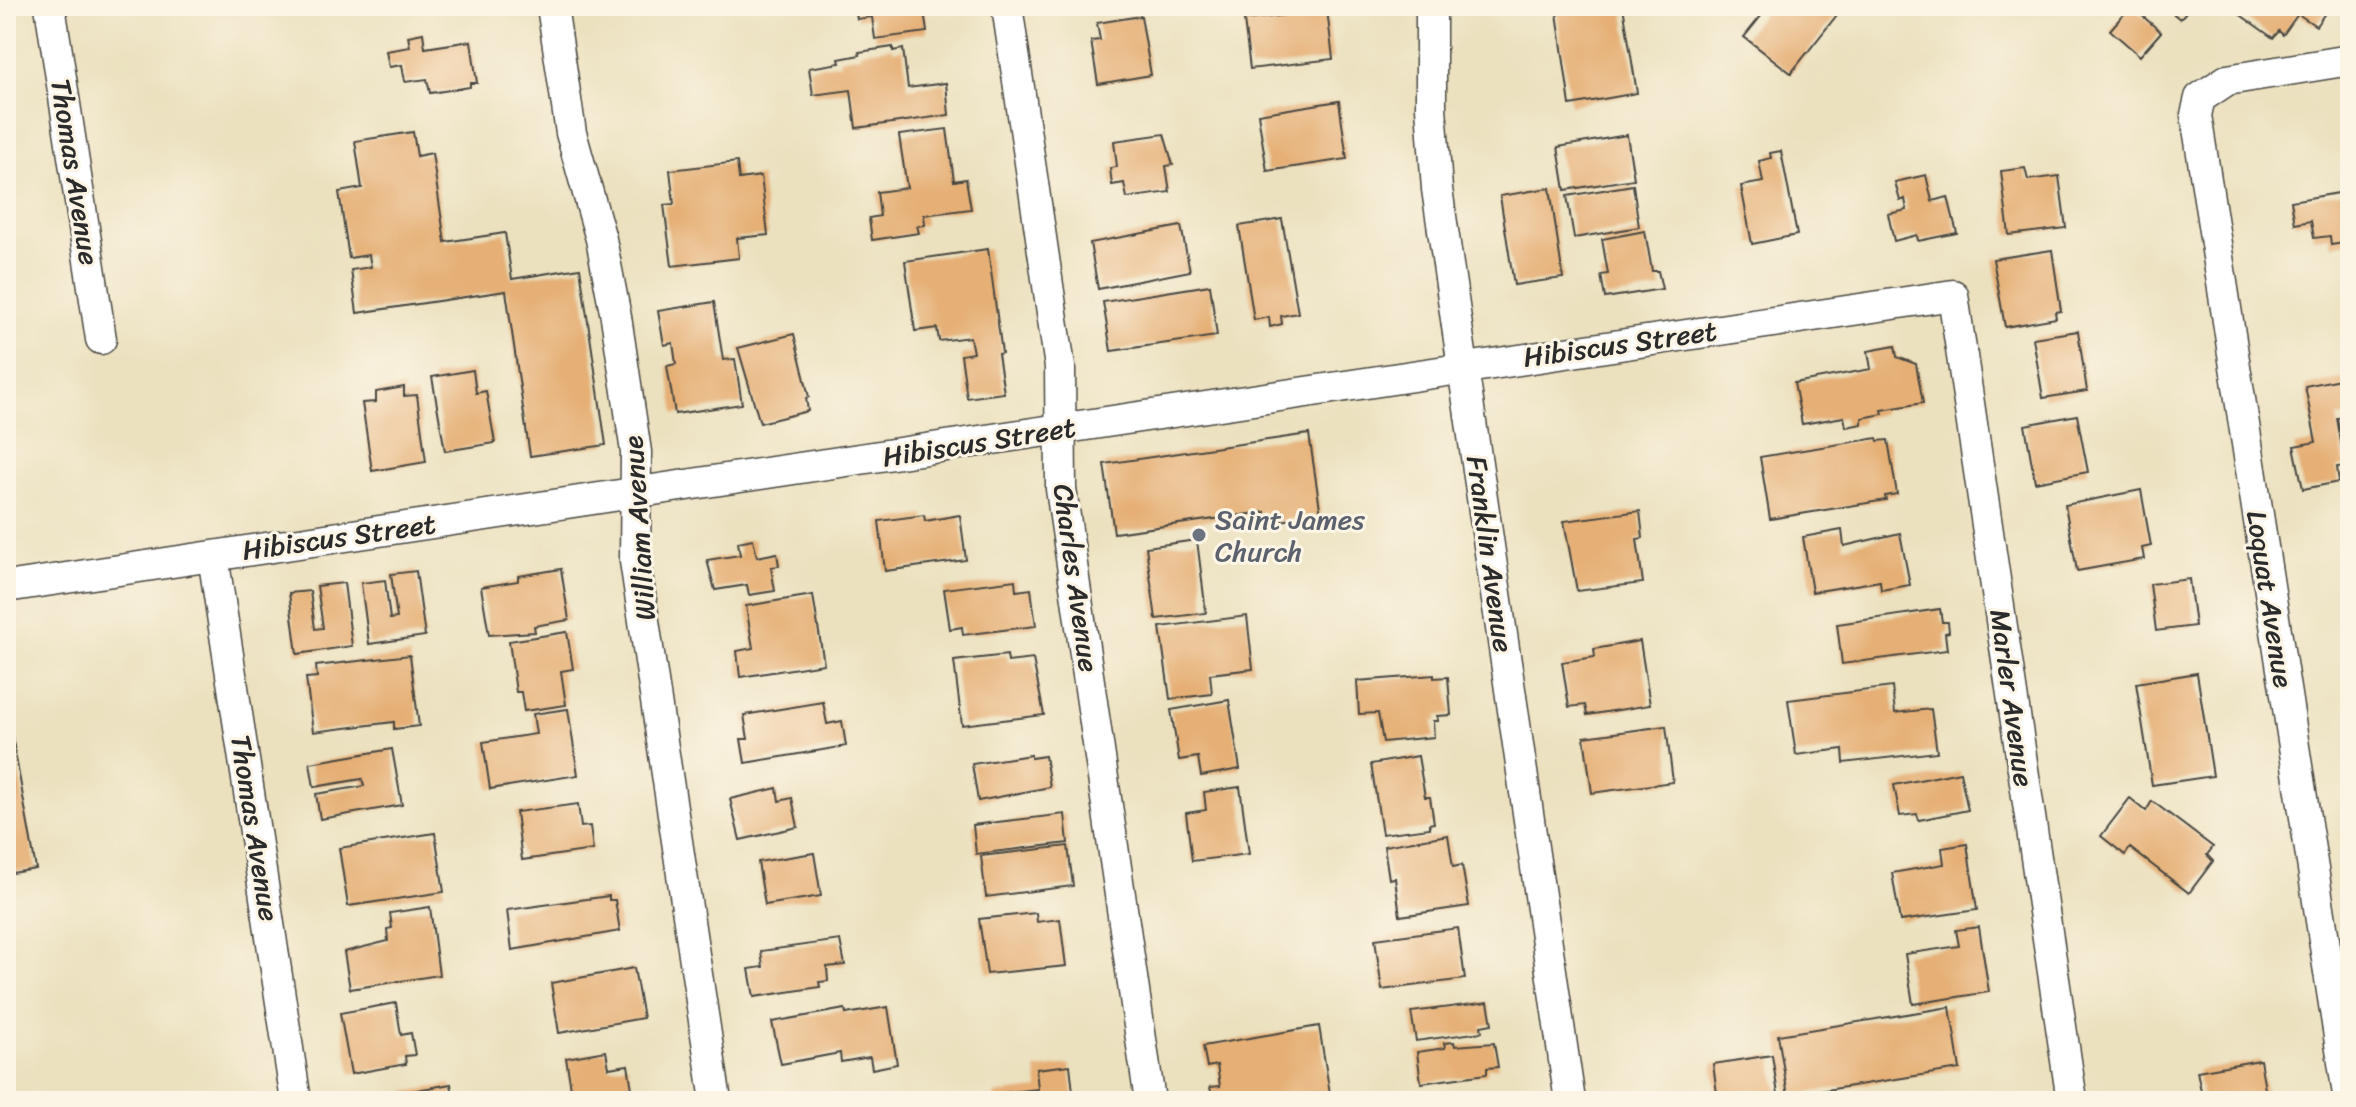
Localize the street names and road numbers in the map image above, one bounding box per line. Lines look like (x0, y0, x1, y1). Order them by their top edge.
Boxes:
street label: Thomas Avenue (36, 75, 114, 269)
street label: Hibiscus Street (1520, 306, 1720, 382)
street label: Hibiscus Street (879, 403, 1079, 481)
street label: William Avenue (608, 434, 670, 622)
street label: Franklin Avenue (1452, 452, 1528, 656)
street label: Charles Avenue (1039, 481, 1113, 675)
street label: Hibiscus Street (239, 499, 439, 575)
street label: Loquat Avenue (2232, 507, 2308, 691)
street label: Marler Avenue (1975, 606, 2049, 790)
street label: Thomas Avenue (216, 731, 294, 925)

